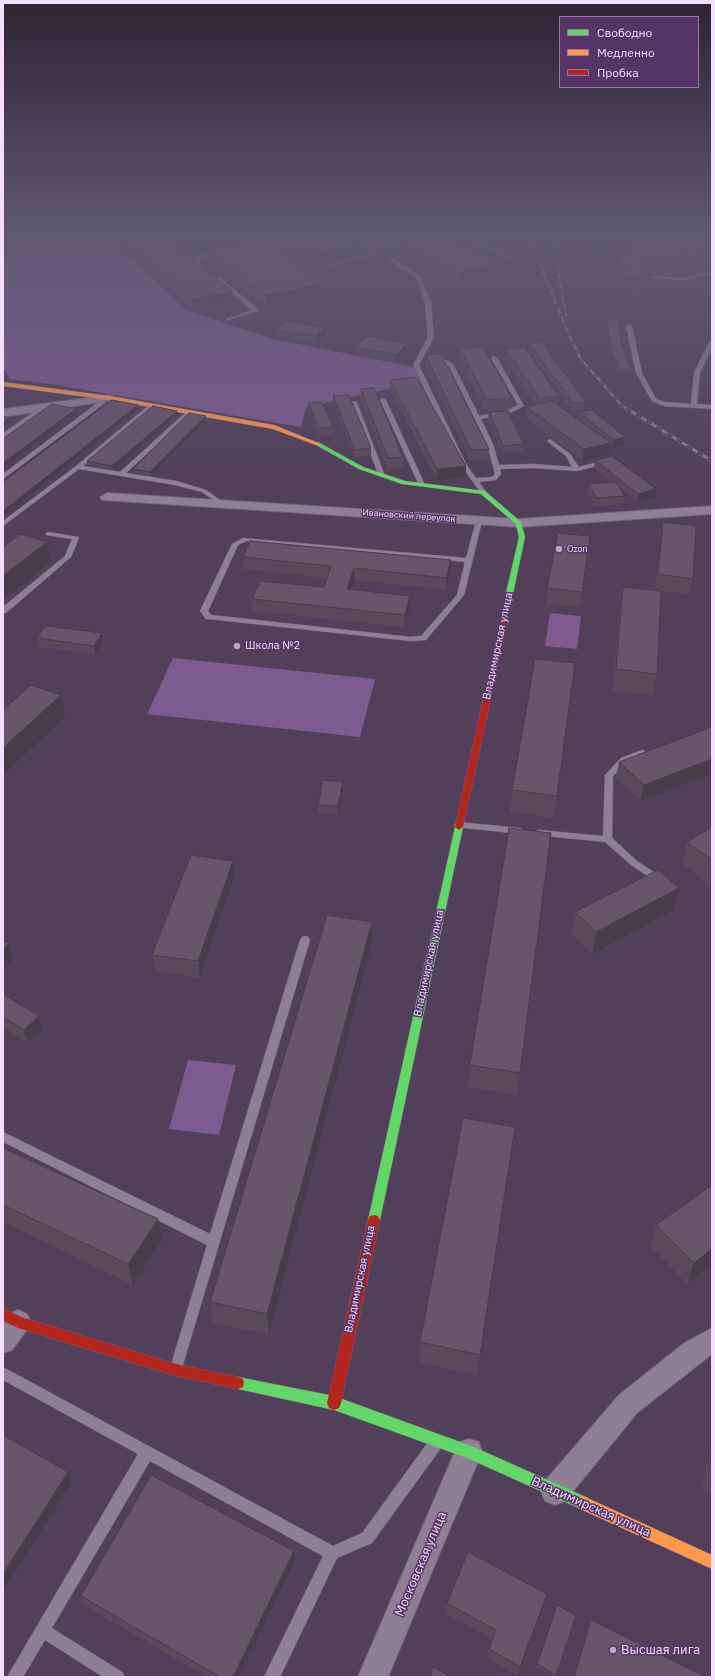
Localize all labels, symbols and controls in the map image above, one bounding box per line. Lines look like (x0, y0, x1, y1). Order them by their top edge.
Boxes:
legend (559, 16, 699, 88)
text: Свободно (597, 25, 652, 40)
text: Медленно (597, 45, 655, 60)
text: Пробка (597, 65, 639, 80)
street label: Ивановский переулок (362, 507, 456, 525)
marker: Ozon (554, 544, 564, 554)
place label: Ozon (567, 544, 588, 554)
street label: Владимирская улица (480, 591, 516, 701)
place label: Школа №2 (245, 639, 300, 653)
marker: Школа №2 (232, 641, 242, 651)
street label: Владимирская улица (411, 908, 447, 1018)
street label: Владимирская улица (342, 1224, 378, 1334)
street label: Владимирская улица (529, 1474, 653, 1540)
street label: Московская улица (392, 1509, 450, 1619)
place label: Высшая лига (621, 1642, 700, 1658)
marker: Высшая лига (608, 1645, 618, 1655)

